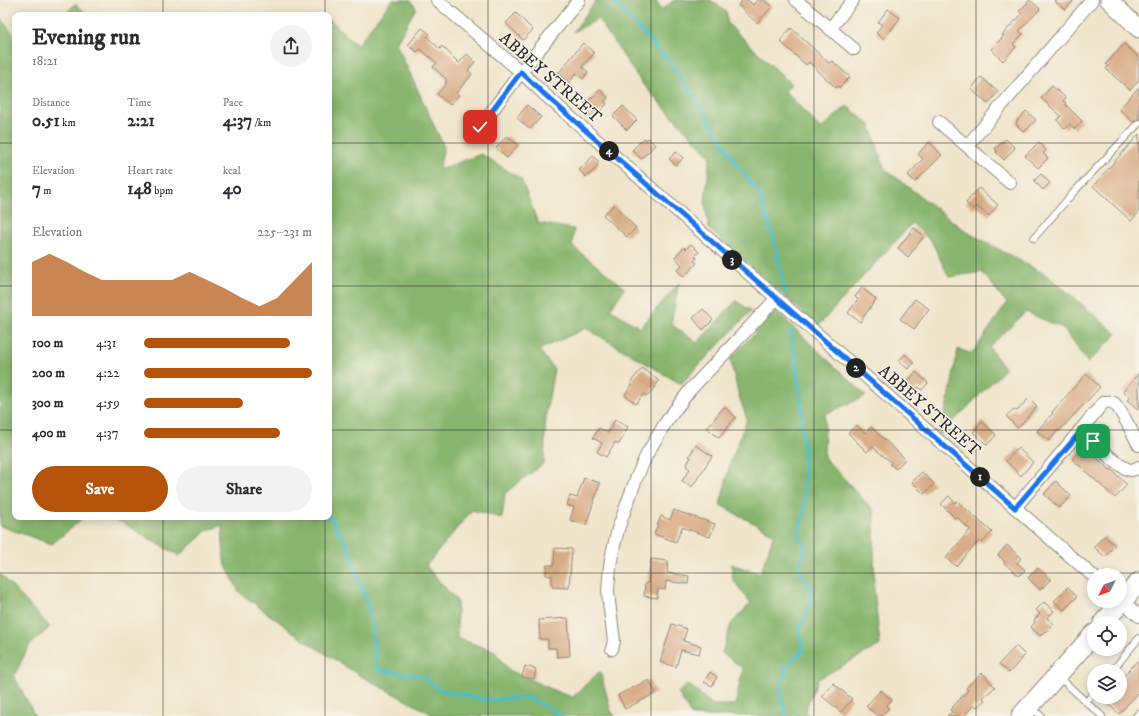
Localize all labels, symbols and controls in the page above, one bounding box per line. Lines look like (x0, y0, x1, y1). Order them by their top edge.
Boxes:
text: Evening run (32, 24, 140, 51)
button: share (270, 25, 312, 67)
street label: ABBEY STREET (495, 27, 606, 128)
text: 18:21 (32, 53, 58, 69)
text: Distance (32, 96, 70, 110)
text: Time (127, 96, 151, 110)
text: Pace (223, 96, 243, 110)
text: 0.51 (32, 110, 60, 132)
text: 2:21 (127, 110, 155, 132)
text: 4:37 (223, 110, 252, 132)
pin (463, 110, 497, 144)
text: km (60, 116, 76, 130)
text: /km (252, 116, 271, 130)
icon: check (469, 116, 491, 138)
pin: 4 (599, 141, 619, 161)
text: 4 (606, 144, 612, 158)
text: Elevation (32, 164, 75, 178)
text: Heart rate (127, 164, 172, 178)
text: kcal (223, 164, 241, 178)
text: 7 (32, 178, 41, 200)
text: 148 (127, 178, 152, 200)
text: 40 (223, 178, 242, 200)
text: m (41, 184, 52, 198)
text: bpm (152, 184, 173, 198)
text: Elevation (32, 224, 82, 240)
text: 225–231 m (257, 224, 312, 240)
pin: 3 (722, 250, 742, 270)
text: 3 (730, 253, 734, 267)
text: 100 m (32, 335, 63, 351)
text: 4:31 (96, 335, 117, 351)
pin: 2 (846, 358, 866, 378)
street label: ABBEY STREET (874, 360, 985, 461)
text: 2 (853, 361, 859, 375)
text: 200 m (32, 365, 65, 381)
text: 4:22 (96, 365, 120, 381)
text: 300 m (32, 395, 63, 411)
text: 4:59 (96, 395, 120, 411)
pin (1076, 424, 1110, 458)
text: 400 m (32, 425, 66, 441)
text: 4:37 (96, 425, 119, 441)
icon: arrive (1082, 430, 1104, 452)
button: Save (32, 466, 168, 512)
button: Share (176, 466, 312, 512)
pin: 1 (970, 467, 990, 487)
text: 1 (978, 470, 982, 484)
north arrow (1087, 568, 1127, 608)
map controls (1087, 568, 1127, 704)
button: locate (1087, 616, 1127, 656)
button: layers (1087, 664, 1127, 704)

